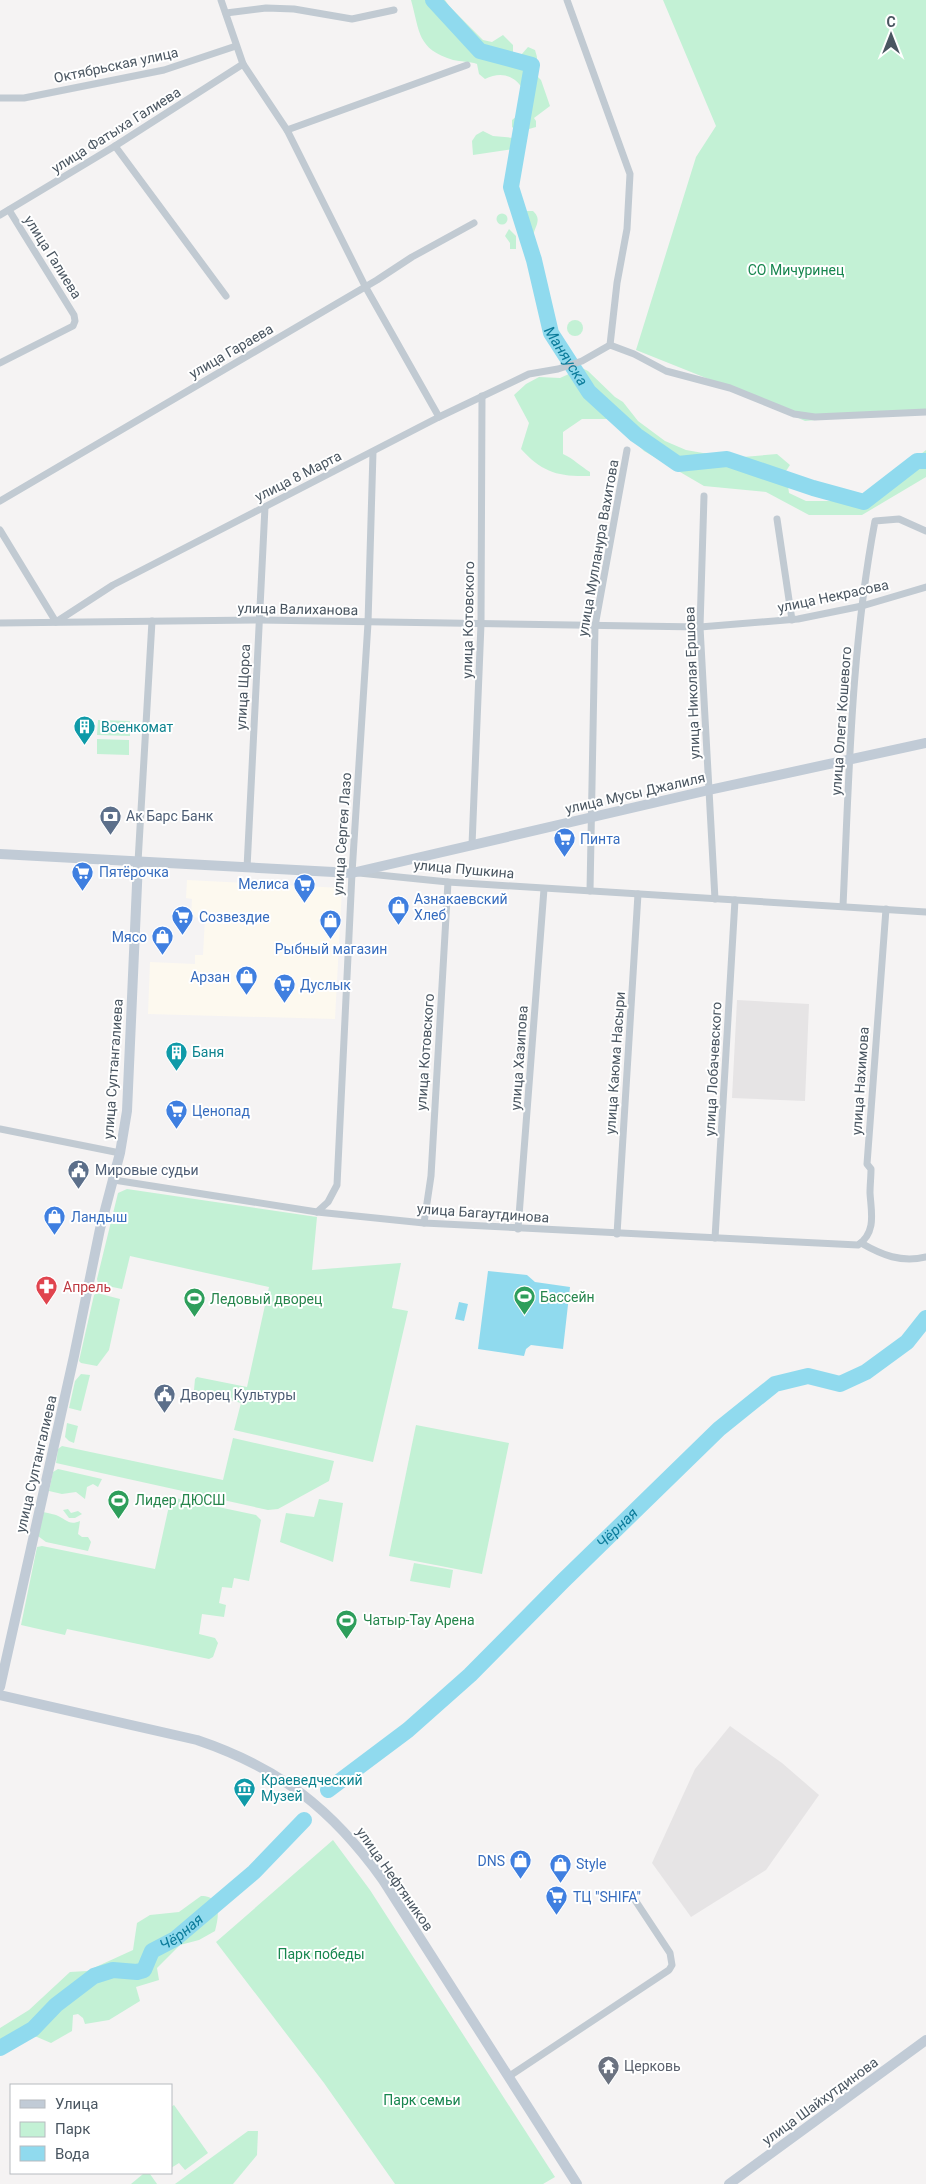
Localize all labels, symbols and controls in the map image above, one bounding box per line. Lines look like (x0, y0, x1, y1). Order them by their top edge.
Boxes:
north arrow (866, 10, 916, 60)
text: С (886, 14, 896, 30)
street label: Октябрьская улица (52, 44, 180, 86)
street label: улица Фатыха Галиева (49, 84, 183, 176)
street label: улица Галиева (21, 212, 85, 302)
park label: СО Мичуринец (748, 262, 844, 278)
street label: улица Гараева (186, 320, 276, 382)
water label: Маняуска (540, 323, 592, 389)
street label: улица 8 Марта (252, 447, 344, 505)
street label: улица Мулланура Вахитова (575, 458, 621, 638)
street label: улица Котовского (459, 561, 477, 679)
street label: улица Некрасова (776, 576, 890, 616)
street label: улица Валиханова (238, 600, 358, 618)
street label: улица Николая Ершова (681, 606, 703, 760)
street label: улица Щорса (233, 644, 253, 730)
street label: улица Олега Кошевого (828, 646, 854, 796)
building icon: Военкомат (73, 715, 97, 746)
place label: Военкомат (101, 719, 174, 735)
street label: улица Мусы Джалиля (563, 769, 707, 817)
street label: улица Сергея Лазо (330, 772, 354, 896)
bank icon: Ак Барс Банк (98, 804, 122, 835)
place label: Ак Барс Банк (126, 808, 214, 824)
supermarket icon: Пинта (552, 827, 576, 858)
place label: Пинта (580, 831, 620, 847)
street label: улица Пушкина (413, 857, 515, 881)
supermarket icon: Пятёрочка (71, 860, 95, 891)
place label: Пятёрочка (99, 864, 169, 880)
supermarket icon: Мелиса (293, 872, 317, 903)
place label: Мелиса (238, 876, 289, 892)
place label: Азнакаевский Хлеб (414, 891, 508, 923)
shop icon: Азнакаевский Хлеб (386, 895, 410, 926)
supermarket icon: Созвездие (171, 905, 195, 936)
place label: Созвездие (199, 909, 270, 925)
shop icon: Рыбный магазин (319, 909, 343, 940)
shop icon: Мясо (151, 925, 175, 956)
place label: Мясо (112, 929, 147, 945)
place label: Рыбный магазин (275, 941, 387, 957)
shop icon: Арзан (234, 965, 258, 996)
place label: Арзан (190, 969, 230, 985)
supermarket icon: Дуслык (272, 973, 296, 1004)
place label: Дуслык (300, 977, 351, 993)
street label: улица Каюма Насыри (602, 991, 628, 1135)
street label: улица Котовского (413, 993, 437, 1111)
street label: улица Султангалиева (100, 998, 126, 1140)
street label: улица Лобачевского (701, 1001, 725, 1137)
street label: улица Хазипова (507, 1005, 531, 1111)
street label: улица Нахимова (848, 1026, 872, 1136)
building icon: Баня (164, 1040, 188, 1071)
place label: Баня (192, 1044, 224, 1060)
supermarket icon: Ценопад (164, 1099, 188, 1130)
place label: Ценопад (192, 1103, 250, 1119)
public building icon: Мировые судьи (67, 1158, 91, 1189)
place label: Мировые судьи (95, 1162, 199, 1178)
street label: улица Багаутдинова (416, 1200, 550, 1226)
shop icon: Ландыш (43, 1205, 67, 1236)
place label: Ландыш (71, 1209, 127, 1225)
pharmacy icon: Апрель (35, 1275, 59, 1306)
place label: Апрель (63, 1279, 111, 1295)
sports icon: Бассейн (512, 1285, 536, 1316)
sports icon: Ледовый дворец (182, 1287, 206, 1318)
place label: Бассейн (540, 1289, 595, 1305)
place label: Ледовый дворец (210, 1291, 322, 1307)
public building icon: Дворец Культуры (152, 1383, 176, 1414)
place label: Дворец Культуры (180, 1387, 296, 1403)
street label: улица Султангалиева (12, 1394, 60, 1534)
sports icon: Лидер ДЮСШ (107, 1488, 131, 1519)
place label: Лидер ДЮСШ (135, 1492, 226, 1508)
water label: Чёрная (593, 1504, 642, 1552)
sports icon: Чатыр-Тау Арена (335, 1608, 359, 1639)
place label: Чатыр-Тау Арена (363, 1612, 475, 1628)
place label: Краеведческий Музей (261, 1772, 363, 1804)
museum icon: Краеведческий Музей (233, 1776, 257, 1807)
street label: улица Нефтяников (353, 1824, 437, 1934)
shop icon: DNS (509, 1849, 533, 1880)
shop icon: Style (548, 1852, 572, 1883)
place label: DNS (478, 1853, 505, 1869)
place label: Style (576, 1856, 606, 1872)
supermarket icon: ТЦ "SHIFA" (545, 1885, 569, 1916)
place label: ТЦ "SHIFA" (573, 1889, 641, 1905)
water label: Чёрная (157, 1910, 207, 1954)
park label: Парк победы (277, 1946, 365, 1962)
temple icon: Церковь (596, 2054, 620, 2085)
street label: улица Шайхутдинова (759, 2054, 881, 2148)
place label: Церковь (624, 2058, 681, 2074)
legend (10, 2084, 172, 2174)
park label: Парк семьи (383, 2092, 461, 2108)
text: Улица (55, 2095, 98, 2113)
text: Парк (55, 2120, 90, 2138)
text: Вода (55, 2145, 90, 2163)

